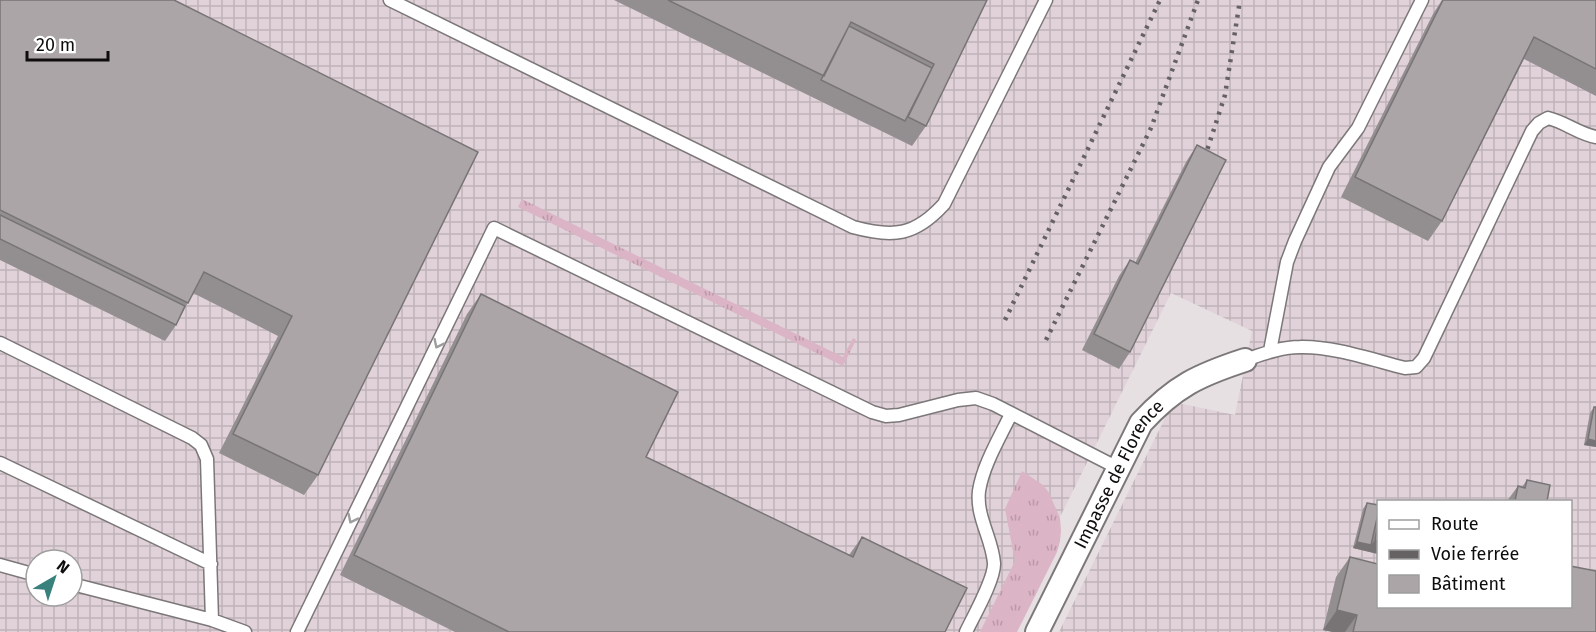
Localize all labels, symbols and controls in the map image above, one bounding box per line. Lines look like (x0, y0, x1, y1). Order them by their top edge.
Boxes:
scale bar (27, 24, 108, 62)
text: 20 m (36, 34, 75, 56)
one-way arrow (434, 337, 445, 348)
street label: Impasse de Florence (1069, 395, 1168, 552)
legend (1377, 500, 1572, 608)
one-way arrow (348, 512, 360, 523)
text: Route (1431, 513, 1479, 535)
text: Voie ferrée (1431, 543, 1519, 565)
north arrow (24, 548, 84, 608)
text: N (53, 556, 73, 577)
text: Bâtiment (1431, 573, 1506, 595)

